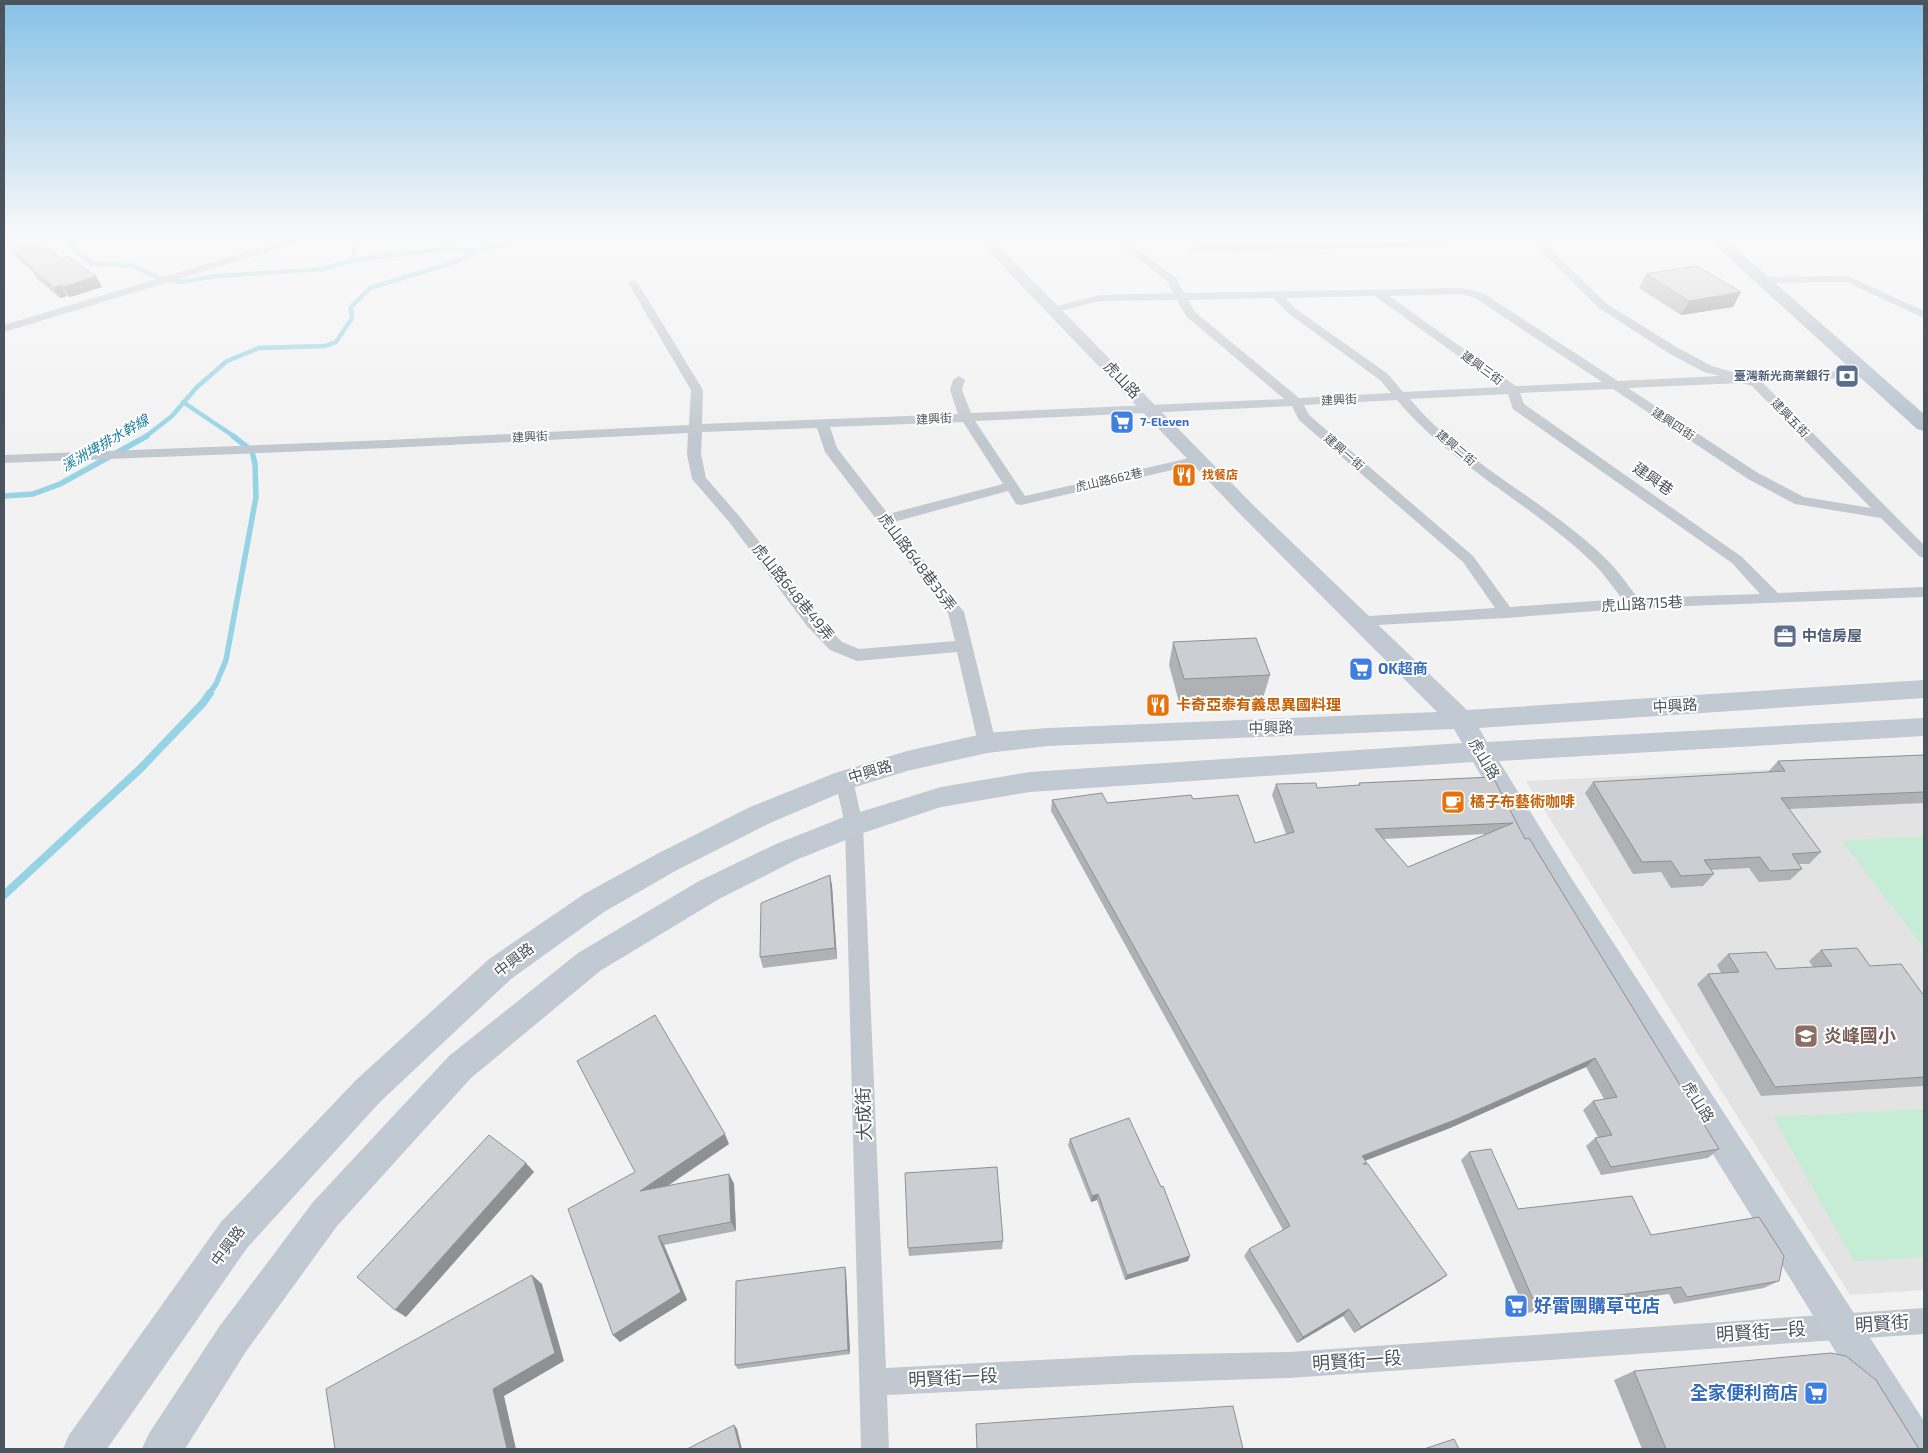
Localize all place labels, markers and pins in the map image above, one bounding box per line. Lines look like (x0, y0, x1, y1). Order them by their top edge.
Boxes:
bank icon: 臺灣新光商業銀行 (1834, 363, 1860, 389)
place label: 臺灣新光商業銀行 (1734, 368, 1830, 382)
supermarket icon: 7-Eleven (1109, 409, 1135, 435)
place label: 7-Eleven (1140, 414, 1189, 428)
restaurant icon: 找餐店 (1171, 462, 1197, 488)
place label: 找餐店 (1202, 467, 1238, 481)
office icon: 中信房屋 (1772, 623, 1798, 649)
place label: 中信房屋 (1802, 626, 1862, 644)
supermarket icon: OK超商 (1348, 656, 1374, 682)
place label: OK超商 (1378, 659, 1428, 677)
restaurant icon: 卡奇亞泰有義思異國料理 (1145, 692, 1171, 718)
place label: 卡奇亞泰有義思異國料理 (1176, 695, 1341, 713)
cafe icon: 橘子布藝術咖啡 (1440, 789, 1466, 815)
place label: 橘子布藝術咖啡 (1470, 792, 1575, 810)
school or university icon: 炎峰國小 (1793, 1023, 1819, 1049)
place label: 炎峰國小 (1824, 1024, 1896, 1046)
supermarket icon: 好雷團購草屯店 (1503, 1293, 1529, 1319)
place label: 好雷團購草屯店 (1534, 1294, 1660, 1316)
supermarket icon: 全家便利商店 (1803, 1380, 1829, 1406)
place label: 全家便利商店 (1690, 1381, 1798, 1403)

